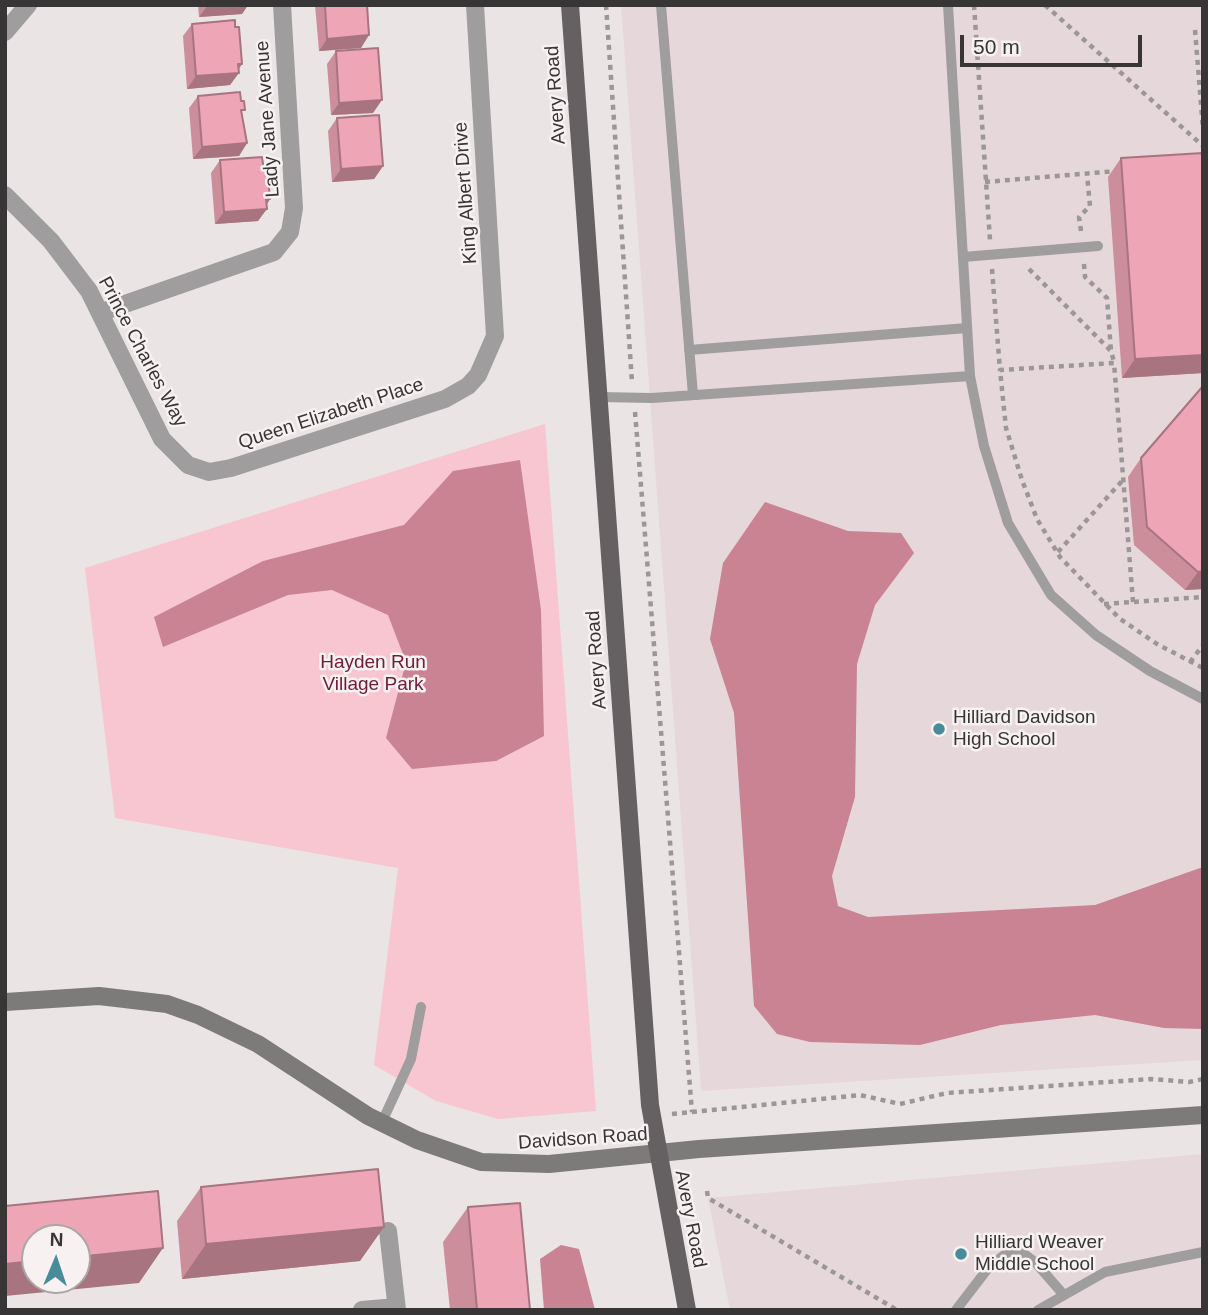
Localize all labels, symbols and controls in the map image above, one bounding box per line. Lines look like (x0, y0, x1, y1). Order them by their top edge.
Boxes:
scale bar (963, 21, 1145, 65)
text: 50 m (973, 35, 1020, 58)
street label: Lady Jane Avenue (251, 40, 285, 198)
street label: Avery Road (541, 45, 571, 145)
street label: King Albert Drive (450, 121, 482, 265)
street label: Prince Charles Way (93, 273, 191, 431)
street label: Queen Elizabeth Place (236, 373, 426, 455)
street label: Avery Road (582, 610, 612, 710)
park label: Hayden Run Village Park (320, 652, 426, 696)
place label: Hilliard Davidson High School (953, 707, 1096, 751)
marker: Hilliard Davidson High School (931, 721, 947, 737)
street label: Davidson Road (517, 1123, 649, 1155)
street label: Avery Road (669, 1168, 711, 1270)
north arrow (21, 1224, 91, 1294)
text: N (49, 1229, 64, 1250)
place label: Hilliard Weaver Middle School (975, 1232, 1103, 1276)
marker: Hilliard Weaver Middle School (953, 1246, 969, 1262)

